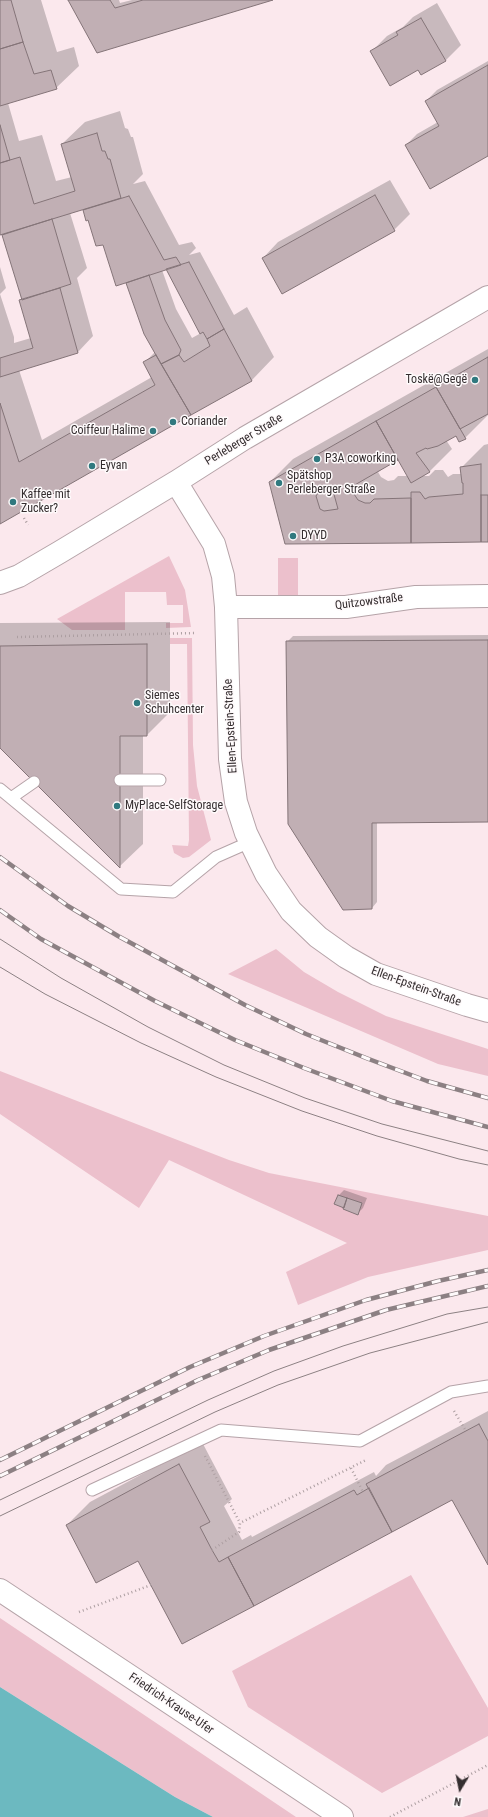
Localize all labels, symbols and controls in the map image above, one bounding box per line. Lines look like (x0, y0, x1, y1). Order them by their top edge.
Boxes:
place label: Toskë@Gegë (405, 373, 467, 387)
marker: Toskë@Gegë (470, 375, 480, 385)
street label: Perleberger Straße (203, 411, 285, 469)
place label: Coriander (181, 415, 227, 429)
marker: Coriander (168, 417, 178, 427)
place label: Coiffeur Halime (71, 424, 145, 438)
marker: Coiffeur Halime (148, 426, 158, 436)
place label: P3A coworking (325, 452, 396, 466)
marker: P3A coworking (312, 454, 322, 464)
place label: Eyvan (100, 459, 127, 473)
marker: Eyvan (87, 461, 97, 471)
place label: Spätshop Perleberger Straße (287, 469, 375, 497)
marker: Spätshop Perleberger Straße (274, 478, 284, 488)
place label: Kaffee mit Zucker? (21, 488, 70, 516)
marker: Kaffee mit Zucker? (8, 497, 18, 507)
place label: DYYD (301, 529, 327, 543)
marker: DYYD (288, 531, 298, 541)
street label: Quitzowstraße (334, 591, 404, 613)
street label: Ellen-Epstein-Straße (221, 678, 241, 774)
place label: Siemes Schuhcenter (145, 689, 204, 717)
marker: Siemes Schuhcenter (132, 698, 142, 708)
place label: MyPlace-SelfStorage (125, 799, 223, 813)
marker: MyPlace-SelfStorage (112, 801, 122, 811)
street label: Ellen-Epstein-Straße (369, 964, 463, 1010)
street label: Friedrich-Krause-Ufer (126, 1670, 216, 1738)
north arrow (440, 1769, 480, 1809)
text: N (453, 1794, 462, 1808)

